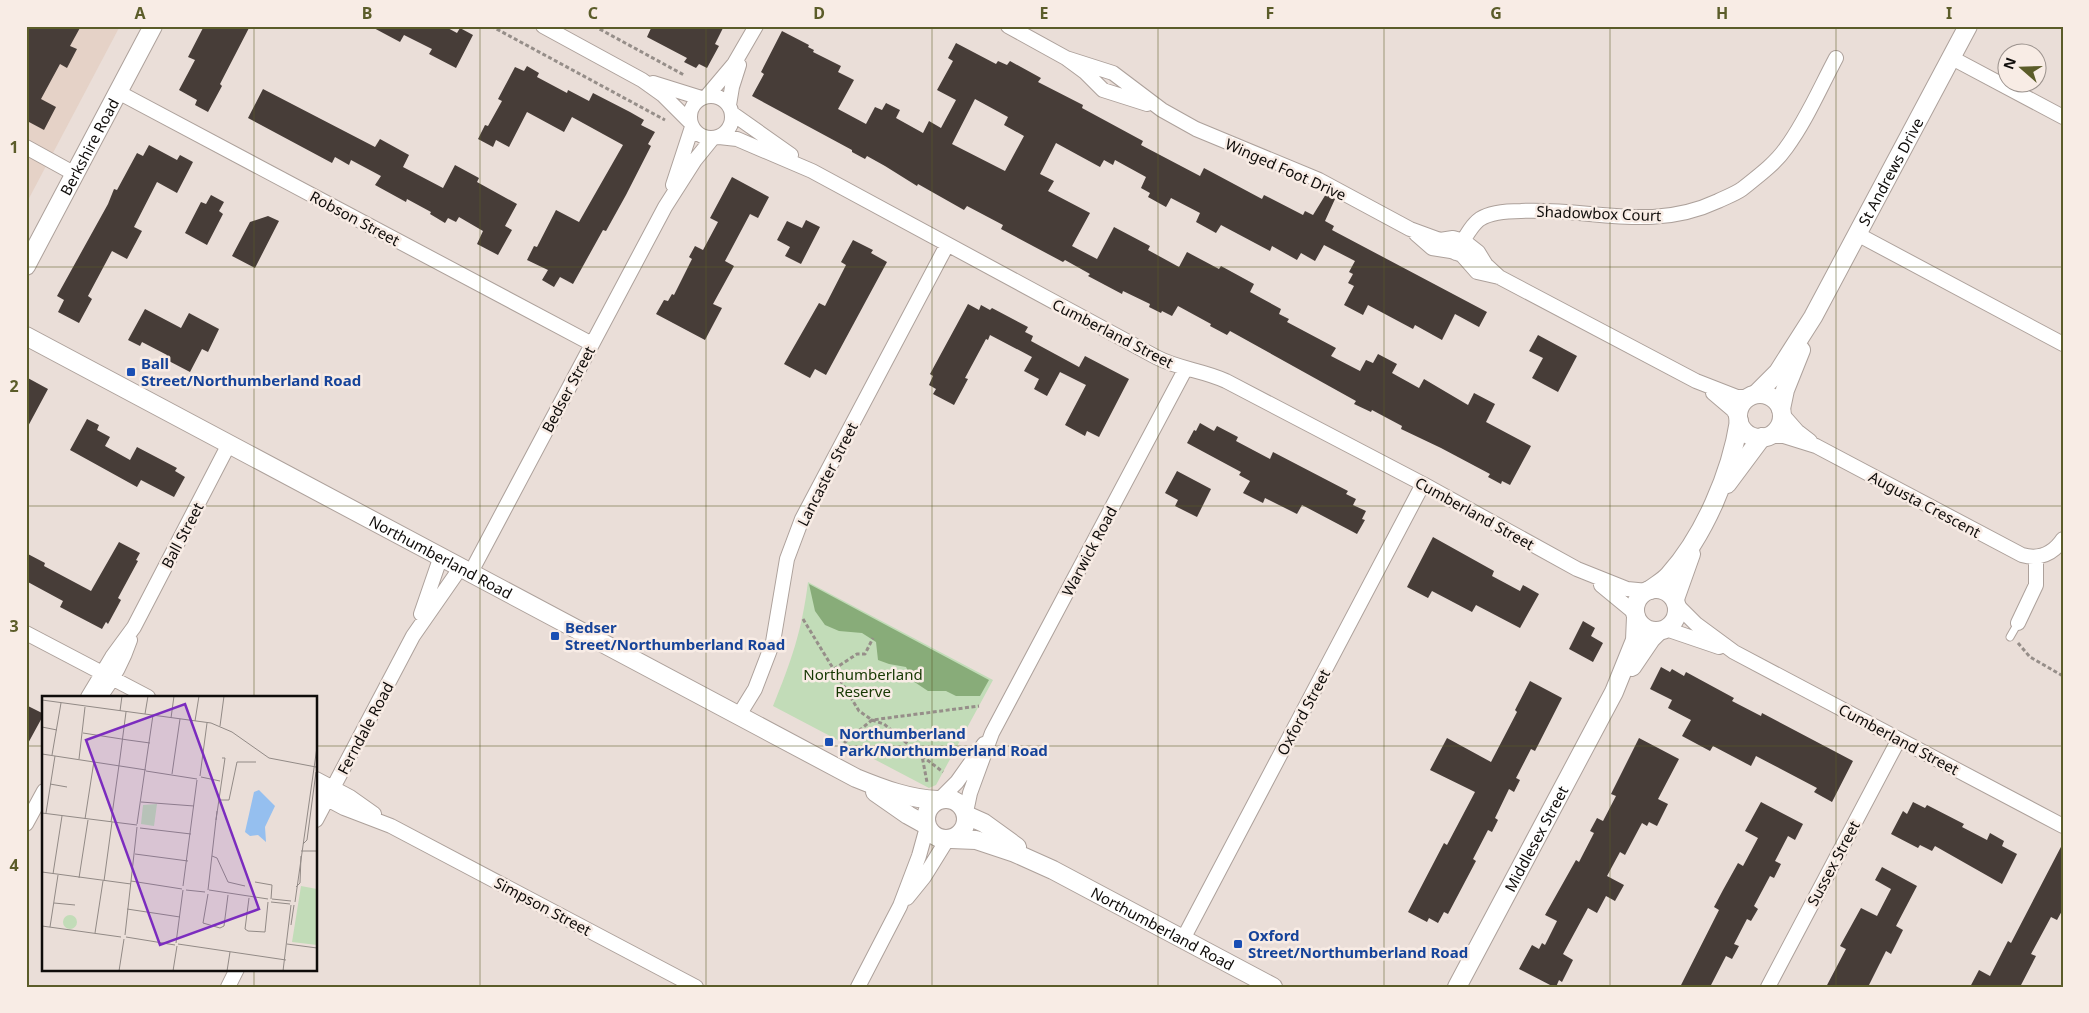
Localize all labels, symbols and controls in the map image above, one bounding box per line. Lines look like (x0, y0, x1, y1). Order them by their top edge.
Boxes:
text: A (134, 2, 146, 24)
text: B (362, 2, 372, 24)
text: C (588, 2, 598, 24)
text: D (813, 2, 825, 24)
text: E (1040, 2, 1049, 24)
text: F (1266, 2, 1274, 24)
text: G (1490, 2, 1502, 24)
text: H (1716, 2, 1728, 24)
text: I (1946, 2, 1952, 24)
north arrow (1996, 42, 2046, 92)
text: N (1998, 55, 2020, 72)
street label: Berkshire Road (55, 95, 123, 199)
street label: St Andrews Drive (1853, 114, 1927, 229)
street label: Winged Foot Drive (1222, 133, 1350, 205)
text: 1 (9, 136, 19, 158)
street label: Robson Street (307, 186, 404, 250)
street label: Shadowbox Court (1536, 201, 1662, 225)
street label: Cumberland Street (1049, 294, 1177, 372)
street label: Bedser Street (537, 342, 599, 436)
place label: Ball Street/Northumberland Road (141, 353, 361, 390)
marker: Ball Street/Northumberland Road (125, 366, 137, 378)
text: 2 (9, 375, 19, 397)
street label: Lancaster Street (792, 418, 862, 529)
street label: Augusta Crescent (1866, 466, 1985, 542)
street label: Cumberland Street (1412, 472, 1539, 554)
street label: Ball Street (156, 498, 208, 571)
street label: Warwick Road (1057, 503, 1121, 599)
street label: Northumberland Road (366, 511, 516, 603)
text: 3 (9, 615, 19, 637)
place label: Bedser Street/Northumberland Road (565, 617, 785, 654)
marker: Bedser Street/Northumberland Road (549, 630, 561, 642)
park label: Northumberland Reserve (803, 664, 923, 701)
street label: Oxford Street (1272, 665, 1334, 759)
street label: Ferndale Road (332, 678, 398, 778)
inset map (42, 696, 318, 970)
street label: Cumberland Street (1835, 699, 1963, 779)
place label: Northumberland Park/Northumberland Road (839, 723, 1048, 760)
marker: Northumberland Park/Northumberland Road (823, 736, 835, 748)
street label: Middlesex Street (1500, 782, 1573, 895)
street label: Sussex Street (1802, 816, 1864, 909)
text: 4 (9, 854, 19, 876)
street label: Simpson Street (491, 872, 595, 940)
street label: Northumberland Road (1088, 882, 1238, 975)
place label: Oxford Street/Northumberland Road (1248, 925, 1468, 962)
marker: Oxford Street/Northumberland Road (1232, 938, 1244, 950)

